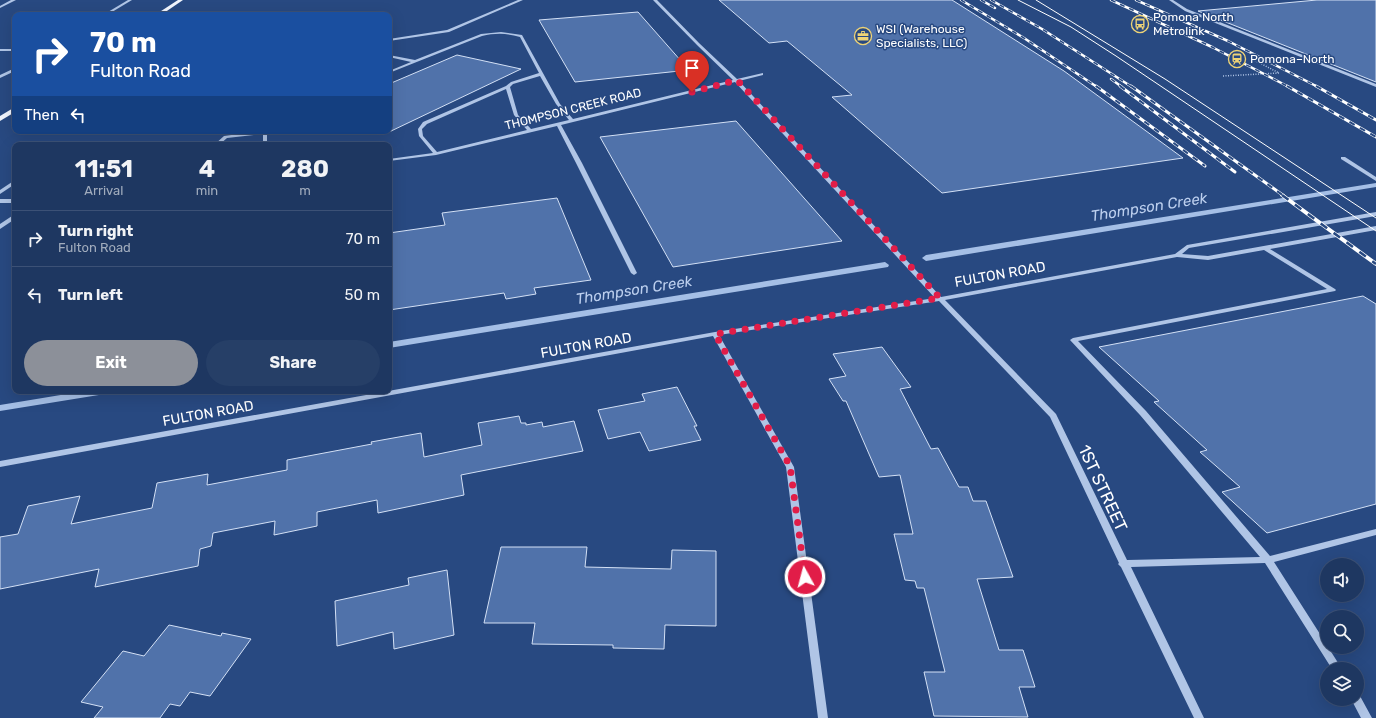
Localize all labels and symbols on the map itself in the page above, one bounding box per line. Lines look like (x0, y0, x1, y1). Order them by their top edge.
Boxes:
place label: Pomona North Metrolink (1153, 10, 1234, 38)
bus stop icon: Pomona North Metrolink (1130, 14, 1150, 34)
place label: WSI (Warehouse Specialists, LLC) (876, 22, 967, 50)
office icon: WSI (Warehouse Specialists, LLC) (853, 26, 873, 46)
station icon: Pomona–North (1227, 49, 1247, 69)
pin (675, 51, 709, 92)
place label: Pomona–North (1250, 52, 1335, 66)
street label: THOMPSON CREEK ROAD (503, 85, 643, 133)
water label: Thompson Creek (1090, 189, 1209, 225)
street label: FULTON ROAD (953, 258, 1047, 291)
water label: Thompson Creek (575, 272, 694, 308)
street label: FULTON ROAD (539, 329, 633, 362)
street label: FULTON ROAD (161, 397, 255, 430)
street label: 1ST STREET (1074, 442, 1132, 535)
position arrow (784, 556, 826, 598)

